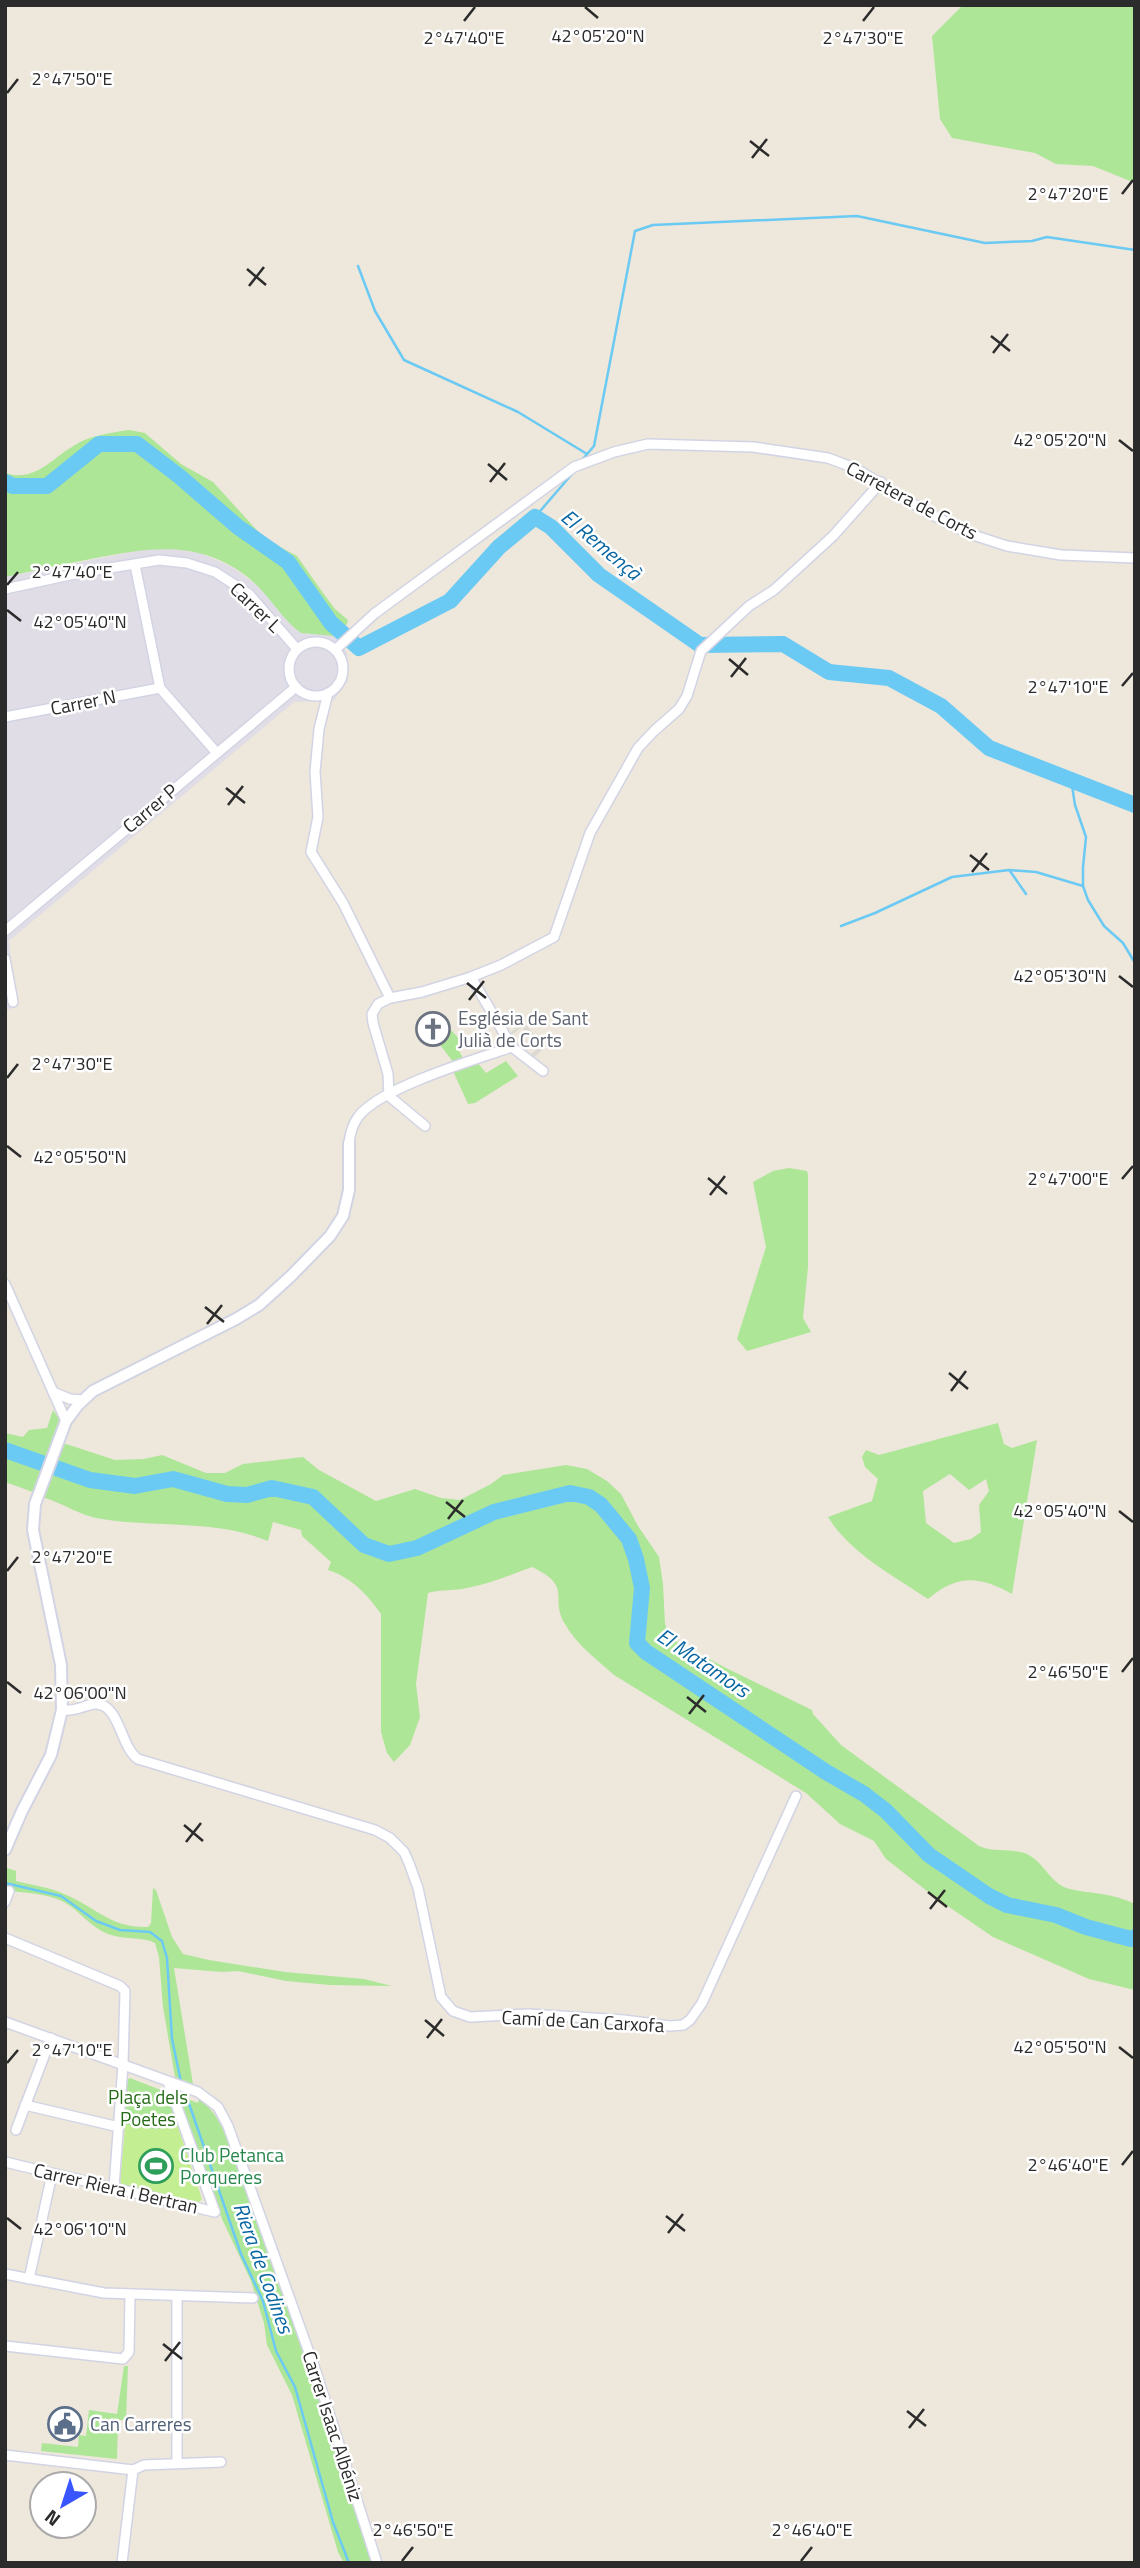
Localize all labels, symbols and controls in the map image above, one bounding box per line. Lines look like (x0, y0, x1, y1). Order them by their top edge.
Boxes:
text: 42°05'20"N (551, 22, 645, 49)
text: 2°47'40"E (424, 24, 504, 51)
text: 2°47'30"E (823, 24, 903, 51)
text: 2°47'50"E (32, 65, 112, 92)
text: 2°47'20"E (1028, 180, 1108, 207)
text: 42°05'20"N (1013, 426, 1107, 453)
street label: Carretera de Corts (841, 453, 983, 546)
water label: El Remençà (554, 501, 650, 588)
text: 2°47'40"E (32, 558, 112, 585)
street label: Carrer L (224, 575, 289, 639)
text: 42°05'40"N (33, 608, 127, 635)
text: 2°47'10"E (1028, 673, 1108, 700)
street label: Carrer N (48, 681, 118, 722)
street label: Carrer P (116, 776, 184, 839)
text: 42°05'30"N (1013, 962, 1107, 989)
place label: Església de Sant Julià de Corts (458, 1003, 588, 1054)
church icon: Església de Sant Julià de Corts (414, 1010, 452, 1048)
text: 2°47'30"E (32, 1050, 112, 1077)
text: 42°05'50"N (33, 1143, 127, 1170)
text: 2°47'00"E (1028, 1165, 1108, 1192)
text: 42°05'40"N (1013, 1497, 1107, 1524)
text: 2°47'20"E (32, 1543, 112, 1570)
water label: El Matamors (651, 1619, 758, 1706)
text: 2°46'50"E (1028, 1658, 1108, 1685)
text: 42°06'00"N (33, 1679, 127, 1706)
street label: Camí de Can Carxofa (501, 2002, 666, 2039)
text: 42°05'50"N (1013, 2033, 1107, 2060)
text: 2°47'10"E (32, 2036, 112, 2063)
park label: Plaça dels Poetes (108, 2082, 188, 2133)
place label: Club Petanca Porqueres (180, 2140, 284, 2191)
sports icon: Club Petanca Porqueres (137, 2147, 175, 2185)
text: 2°46'40"E (1028, 2151, 1108, 2178)
street label: Carrer Riera i Bertran (31, 2154, 201, 2221)
water label: Riera de Codines (225, 2198, 303, 2339)
text: 42°06'10"N (33, 2215, 127, 2242)
street label: Carrer Isaac Albéniz (296, 2347, 371, 2505)
public building icon: Can Carreres (46, 2405, 84, 2443)
place label: Can Carreres (90, 2409, 192, 2438)
north arrow (28, 2470, 98, 2540)
text: N (38, 2503, 66, 2534)
text: 2°46'50"E (373, 2516, 453, 2543)
text: 2°46'40"E (772, 2516, 852, 2543)

